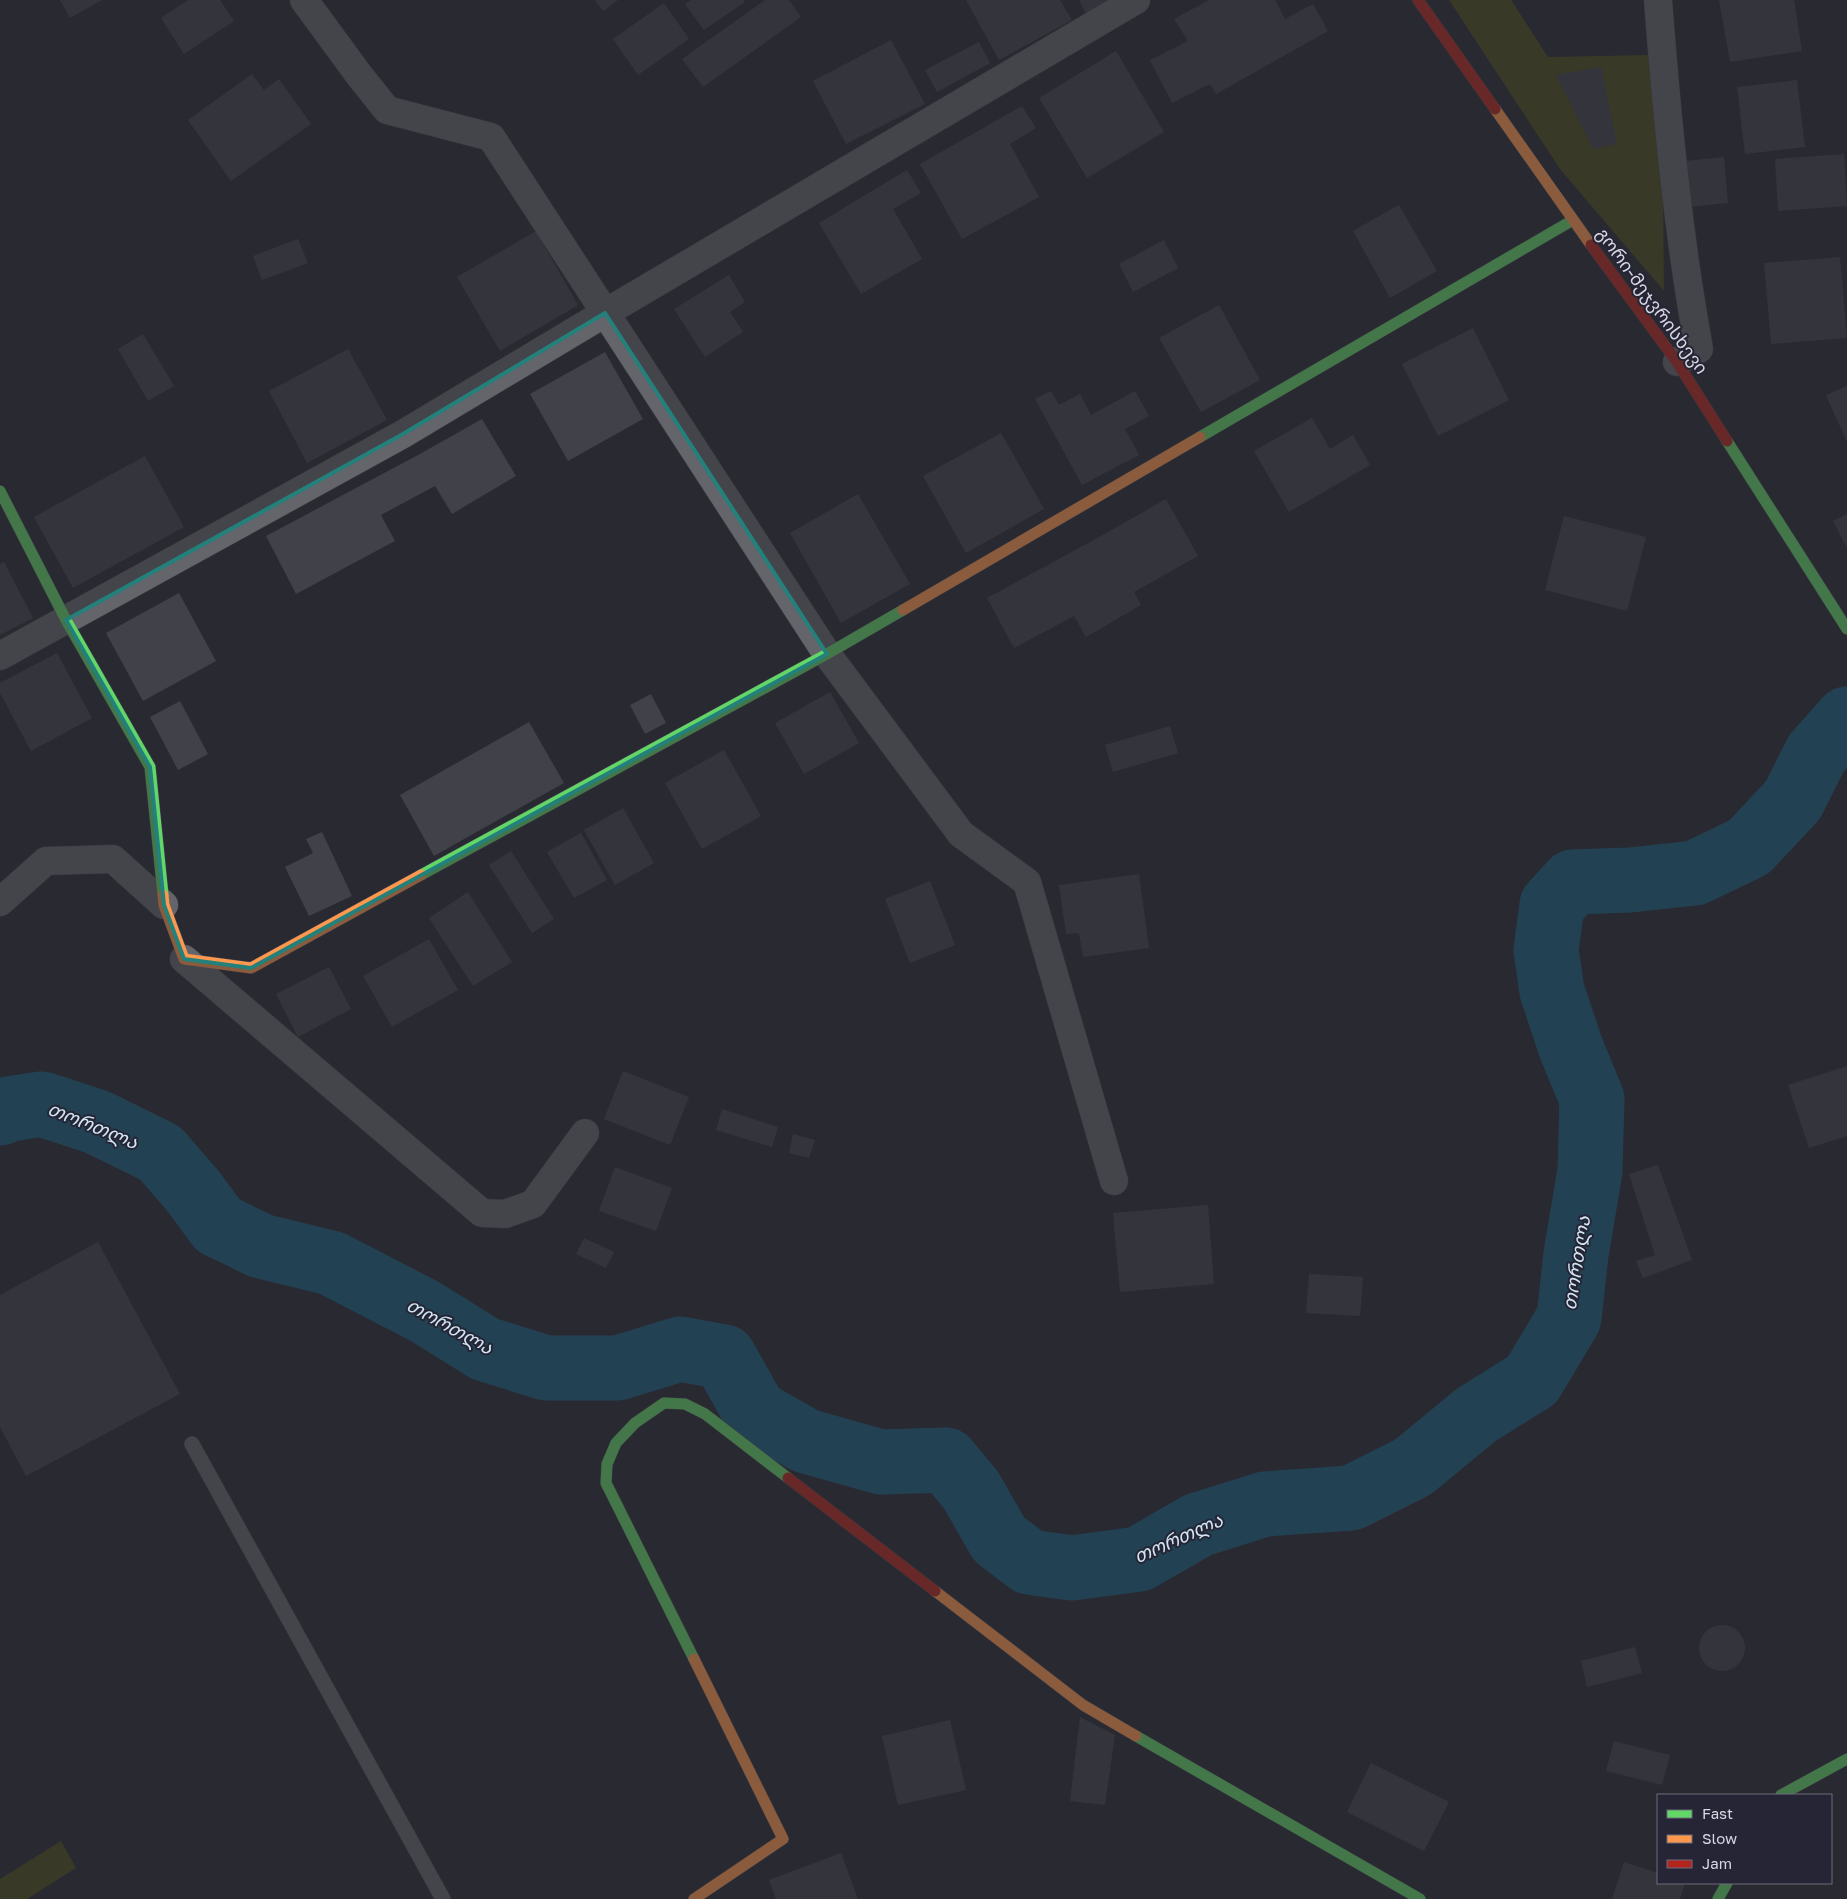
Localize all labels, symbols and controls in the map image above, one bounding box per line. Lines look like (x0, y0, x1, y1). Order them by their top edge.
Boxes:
street label: გორი-მეჯვრისხევი (1591, 223, 1713, 379)
water label: თორთლა (44, 1096, 142, 1154)
water label: თორთლა (1557, 1214, 1595, 1312)
water label: თორთლა (403, 1292, 498, 1360)
water label: თორთლა (1130, 1507, 1227, 1568)
legend (1657, 1794, 1832, 1884)
text: Fast (1702, 1804, 1733, 1822)
text: Slow (1702, 1829, 1737, 1847)
text: Jam (1702, 1854, 1732, 1872)

